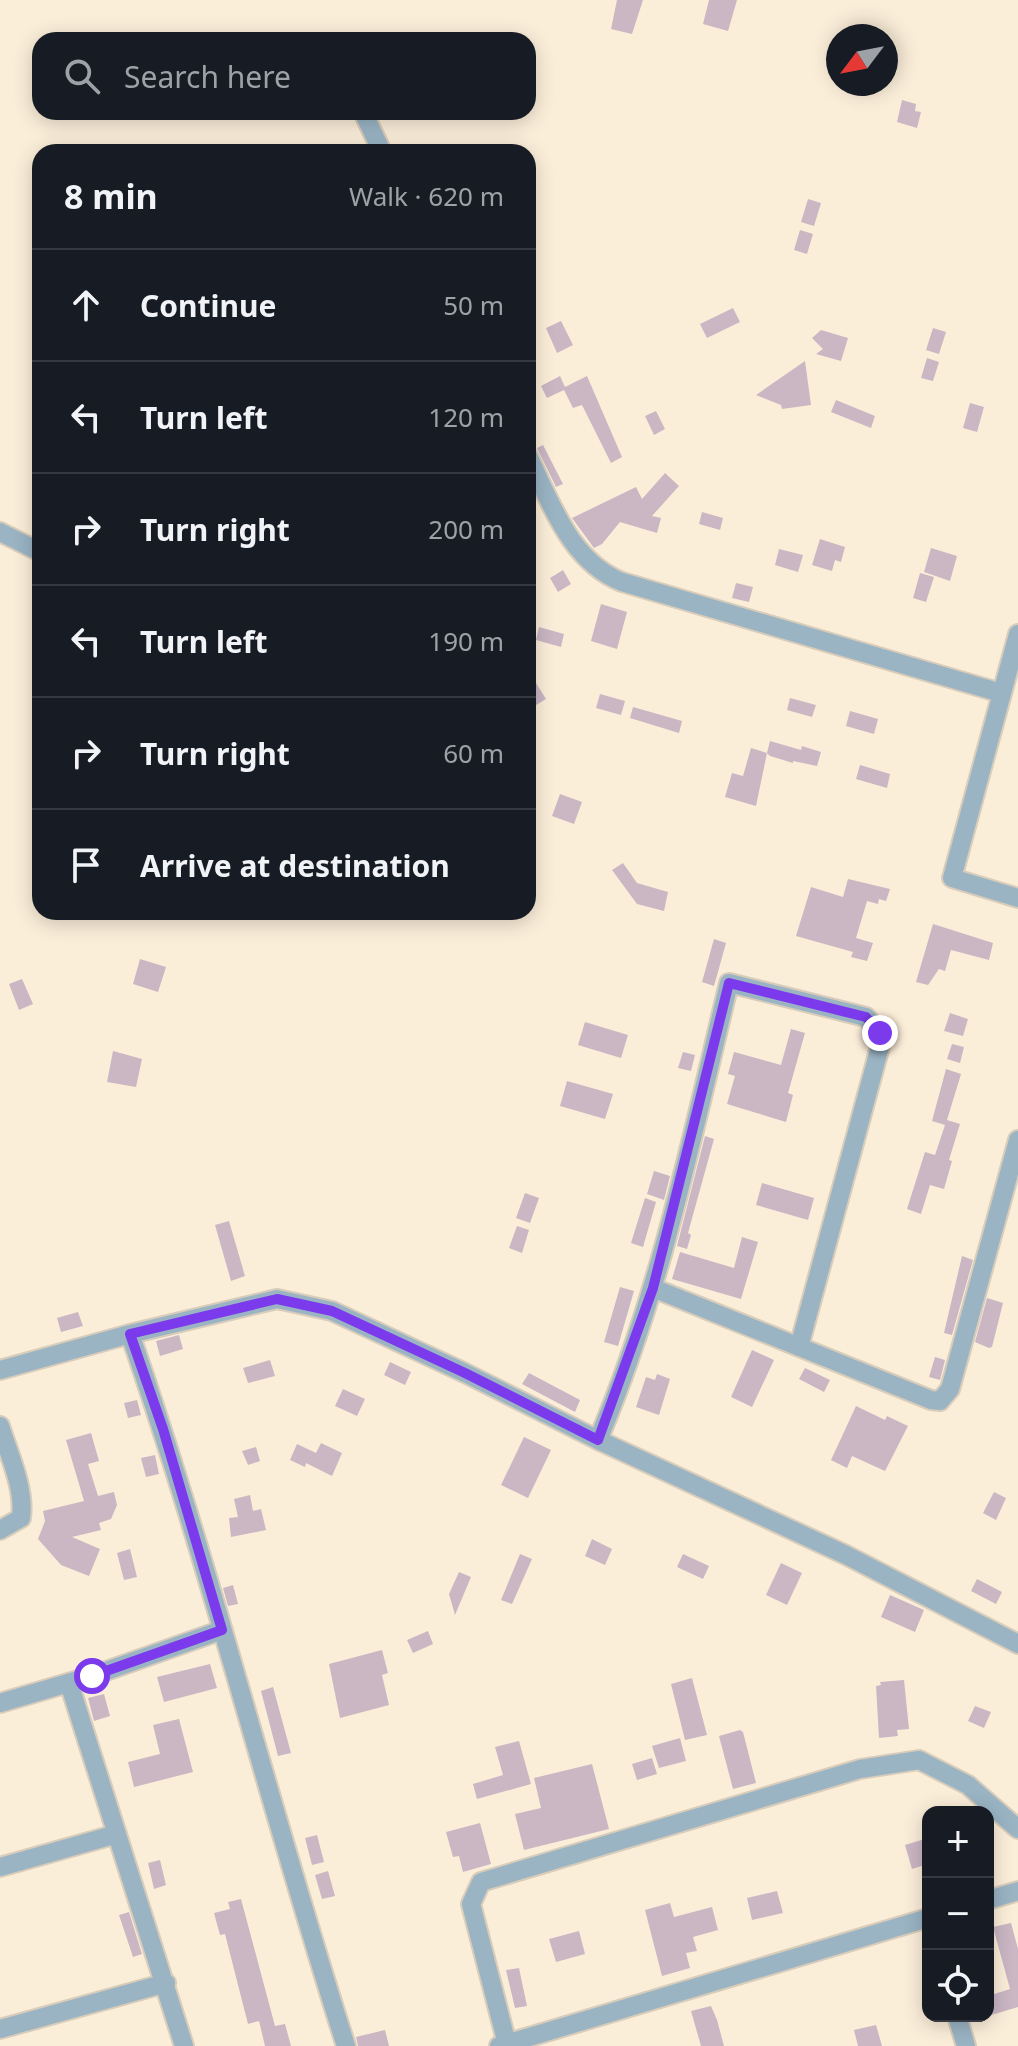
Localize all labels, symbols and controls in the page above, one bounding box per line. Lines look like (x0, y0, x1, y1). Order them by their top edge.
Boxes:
north arrow (826, 24, 898, 96)
search box (32, 32, 536, 120)
icon: search (60, 54, 104, 98)
text: Search here (124, 56, 291, 97)
text: 8 min (64, 173, 158, 219)
text: Walk · 620 m (349, 178, 504, 214)
icon: ahead (64, 283, 108, 327)
text: Continue (140, 285, 276, 326)
text: 50 m (443, 287, 504, 323)
icon: left (64, 395, 108, 439)
text: Turn left (140, 397, 268, 438)
text: 120 m (428, 399, 504, 435)
icon: right (64, 507, 108, 551)
text: Turn right (140, 509, 290, 550)
text: 200 m (428, 511, 504, 547)
icon: left (64, 619, 108, 663)
text: Turn left (140, 621, 268, 662)
text: 190 m (428, 623, 504, 659)
icon: right (64, 731, 108, 775)
text: Turn right (140, 733, 290, 774)
text: 60 m (443, 735, 504, 771)
icon: arrive (64, 843, 108, 887)
text: Arrive at destination (140, 845, 450, 886)
route end (862, 1015, 898, 1051)
route start (74, 1658, 110, 1694)
map controls (922, 1806, 994, 2022)
button: + (922, 1806, 994, 1878)
button: − (922, 1878, 994, 1950)
button: locate (922, 1950, 994, 2022)

